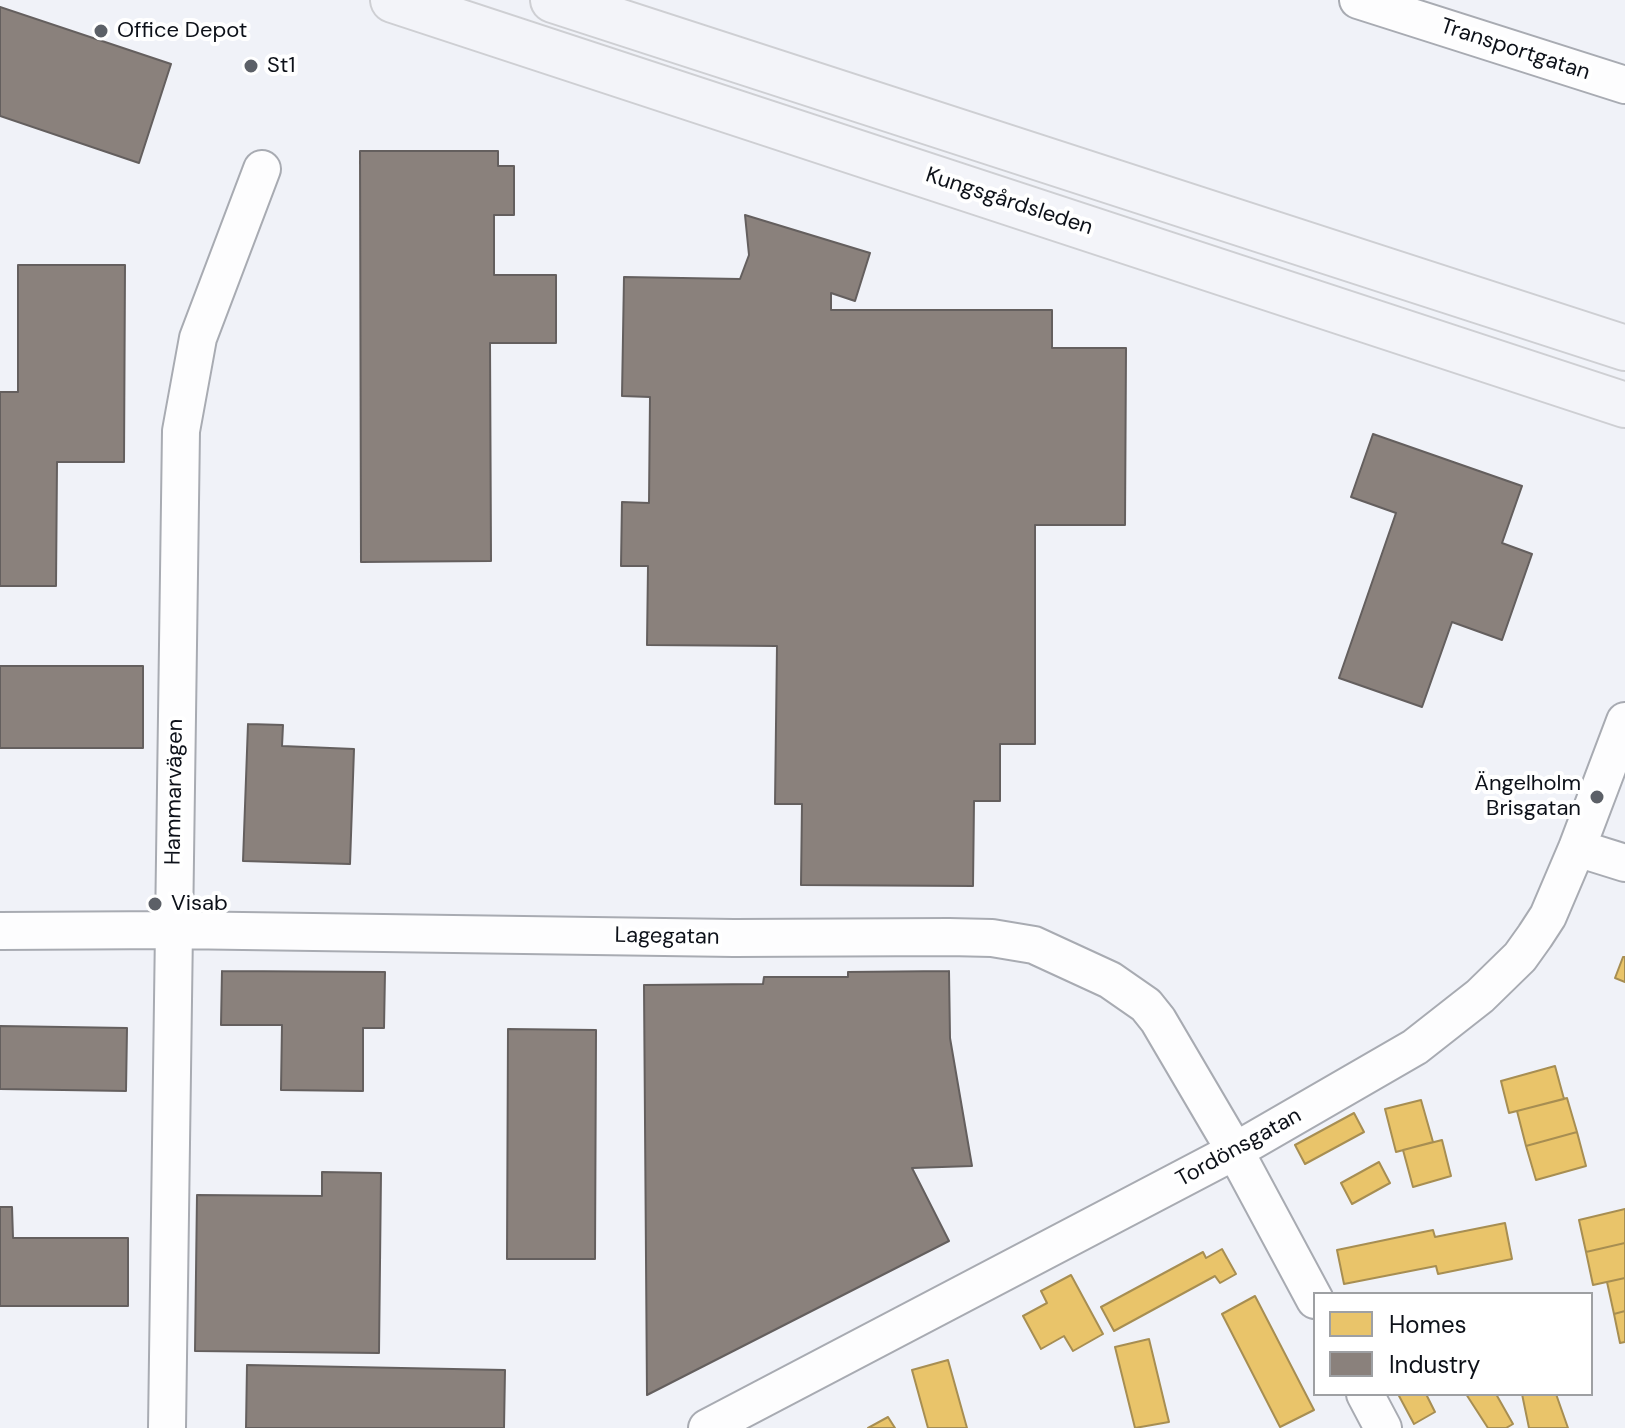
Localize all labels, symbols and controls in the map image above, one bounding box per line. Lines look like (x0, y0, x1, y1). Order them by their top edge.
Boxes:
street label: Transportgatan (1437, 13, 1593, 87)
place label: Office Depot (117, 18, 247, 44)
marker: Office Depot (92, 22, 110, 40)
place label: St1 (267, 53, 295, 79)
marker: St1 (242, 57, 260, 75)
street label: Kungsgårdsleden (922, 163, 1096, 241)
street label: Hammarvägen (161, 719, 189, 865)
place label: Ängelholm Brisgatan (1474, 771, 1581, 822)
marker: Ängelholm Brisgatan (1588, 788, 1606, 806)
place label: Visab (171, 891, 228, 917)
marker: Visab (146, 895, 164, 913)
street label: Lagegatan (614, 923, 720, 951)
street label: Tordönsgatan (1172, 1103, 1306, 1193)
legend (1313, 1292, 1593, 1396)
text: Homes (1389, 1309, 1467, 1340)
text: Industry (1389, 1349, 1480, 1380)

